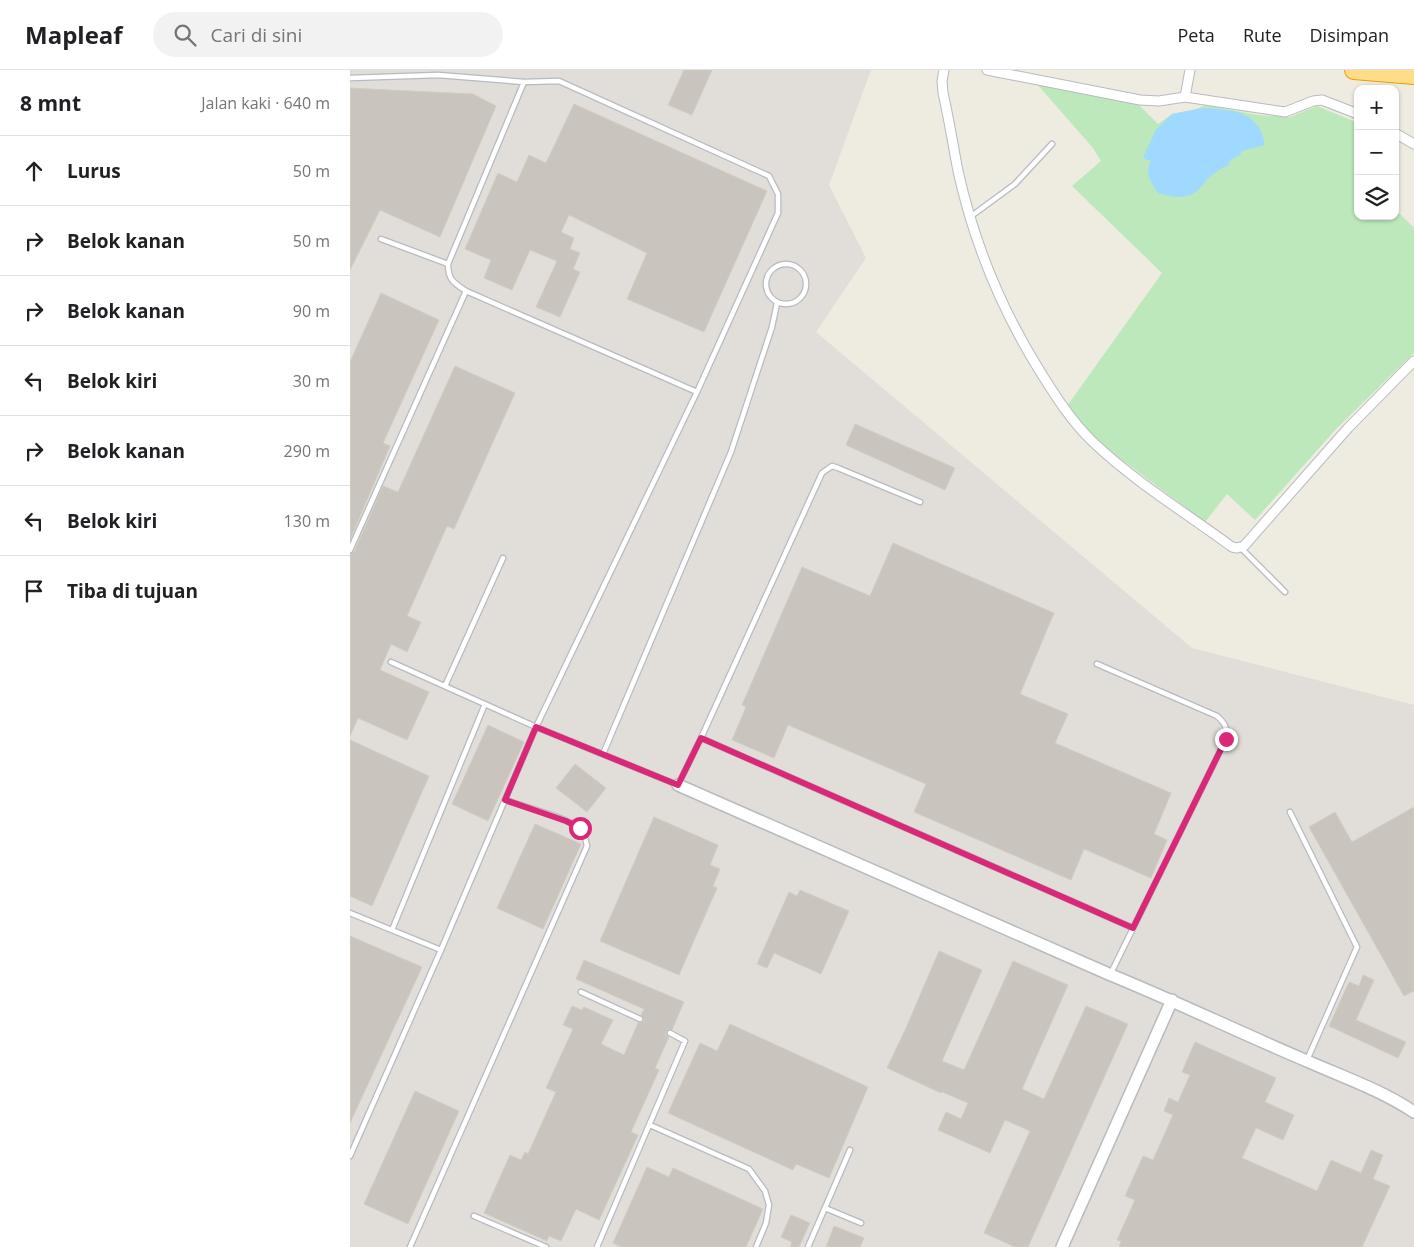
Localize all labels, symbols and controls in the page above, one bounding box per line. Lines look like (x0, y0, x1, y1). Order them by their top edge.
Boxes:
search box (153, 12, 503, 57)
text: Mapleaf (25, 18, 123, 51)
icon: search (171, 21, 199, 49)
text: Cari di sini (211, 22, 302, 48)
text: Peta (1178, 23, 1215, 47)
text: Rute (1243, 23, 1282, 47)
text: Disimpan (1310, 23, 1389, 47)
map controls (1354, 85, 1399, 220)
button: + (1354, 85, 1399, 130)
text: 8 mnt (20, 89, 81, 117)
text: Jalan kaki · 640 m (201, 92, 330, 114)
button: − (1354, 130, 1399, 175)
icon: ahead (20, 157, 48, 185)
text: Lurus (67, 158, 121, 184)
text: 50 m (293, 160, 330, 182)
button: layers (1354, 175, 1399, 220)
icon: right (20, 227, 48, 255)
text: Belok kanan (67, 228, 185, 254)
text: 50 m (293, 230, 330, 252)
icon: right (20, 297, 48, 325)
text: Belok kanan (67, 298, 185, 324)
text: 90 m (293, 300, 330, 322)
icon: left (20, 367, 48, 395)
text: Belok kiri (67, 368, 157, 394)
text: 30 m (293, 370, 330, 392)
icon: right (20, 437, 48, 465)
text: Belok kanan (67, 438, 185, 464)
text: 290 m (284, 440, 330, 462)
icon: left (20, 507, 48, 535)
text: Belok kiri (67, 508, 157, 534)
text: 130 m (284, 510, 330, 532)
icon: arrive (20, 577, 48, 605)
text: Tiba di tujuan (67, 578, 198, 604)
route end (1215, 728, 1238, 751)
route start (569, 817, 592, 840)

